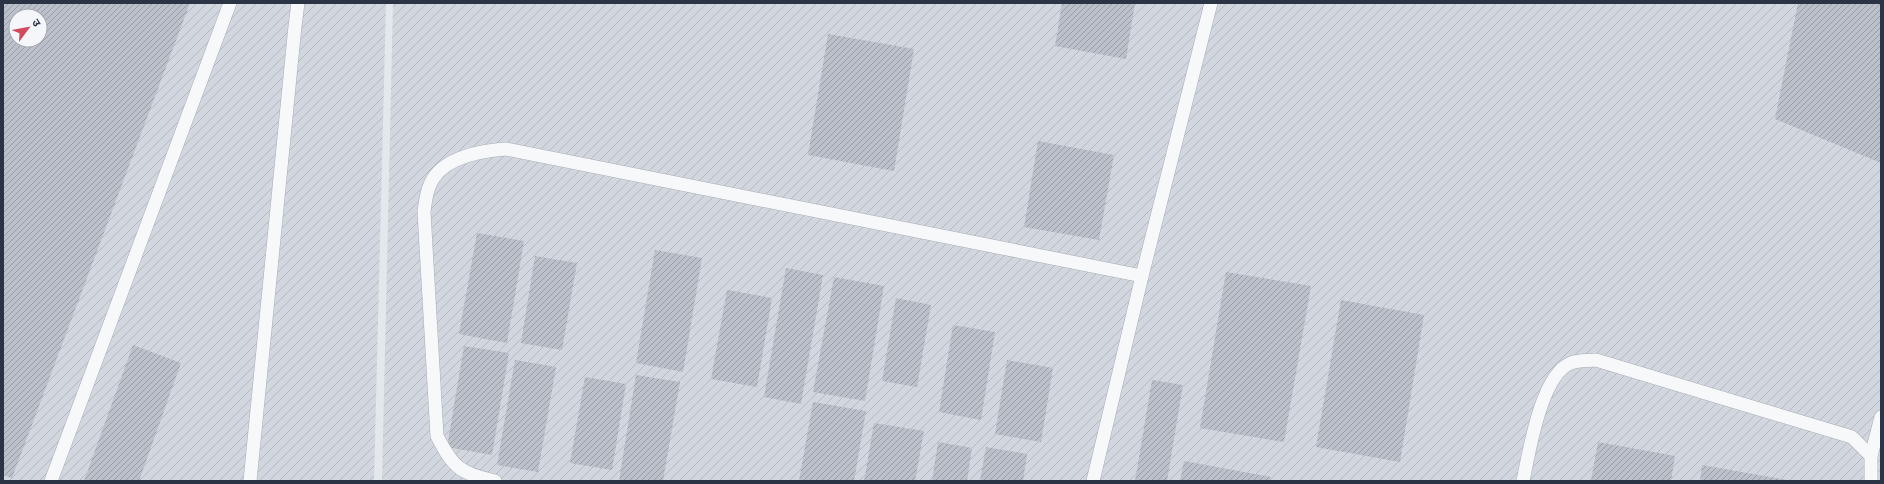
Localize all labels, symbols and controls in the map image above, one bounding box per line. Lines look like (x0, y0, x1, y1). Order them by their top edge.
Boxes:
north arrow (8, 8, 48, 48)
text: उ (29, 16, 44, 30)

